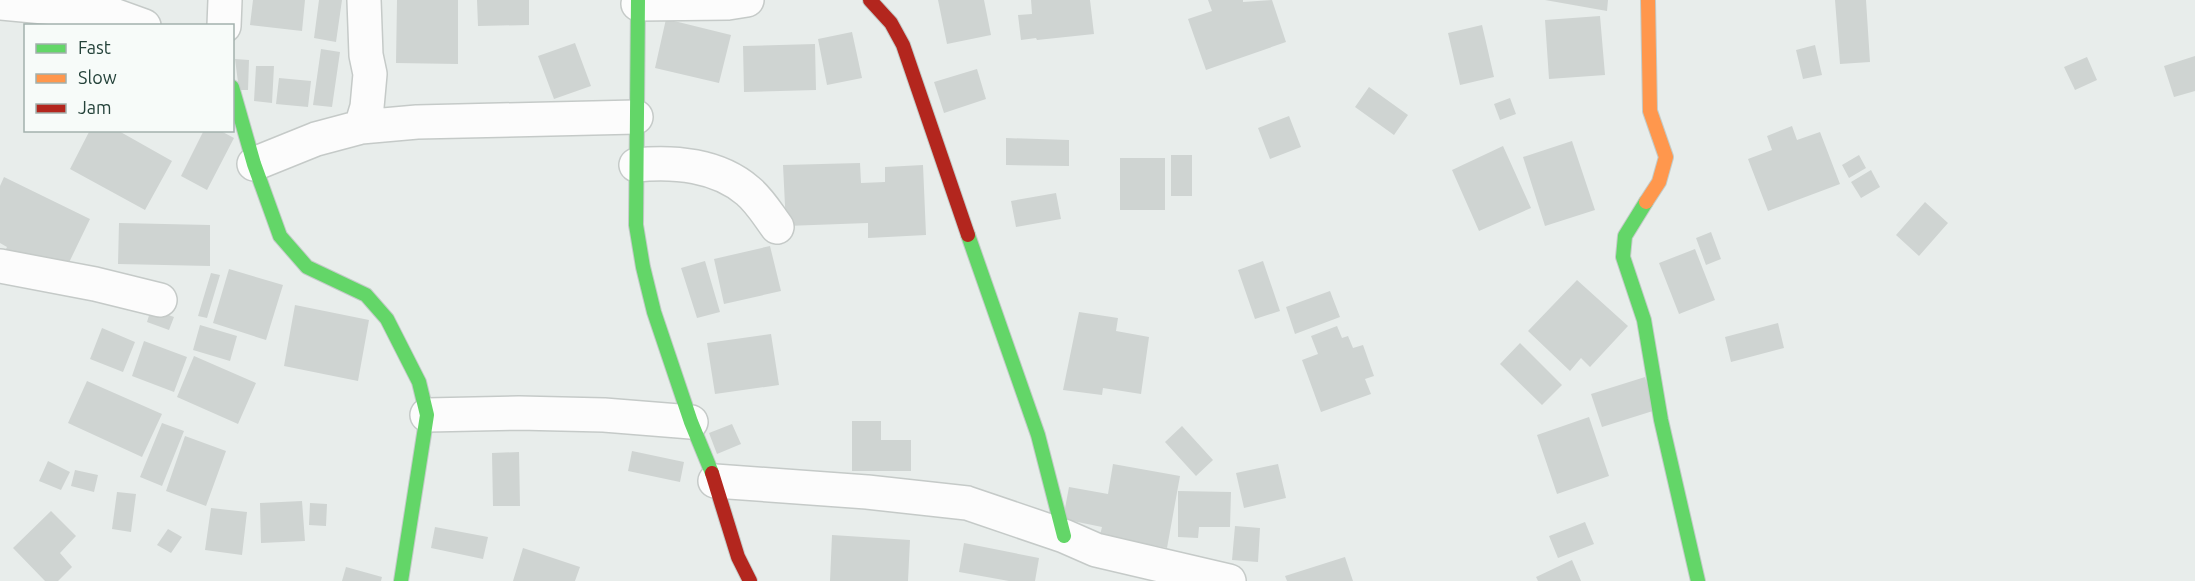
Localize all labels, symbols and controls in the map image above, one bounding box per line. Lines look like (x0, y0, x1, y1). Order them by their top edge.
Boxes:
legend (24, 24, 234, 132)
text: Fast (78, 37, 111, 57)
text: Slow (78, 67, 117, 87)
text: Jam (78, 97, 112, 117)

